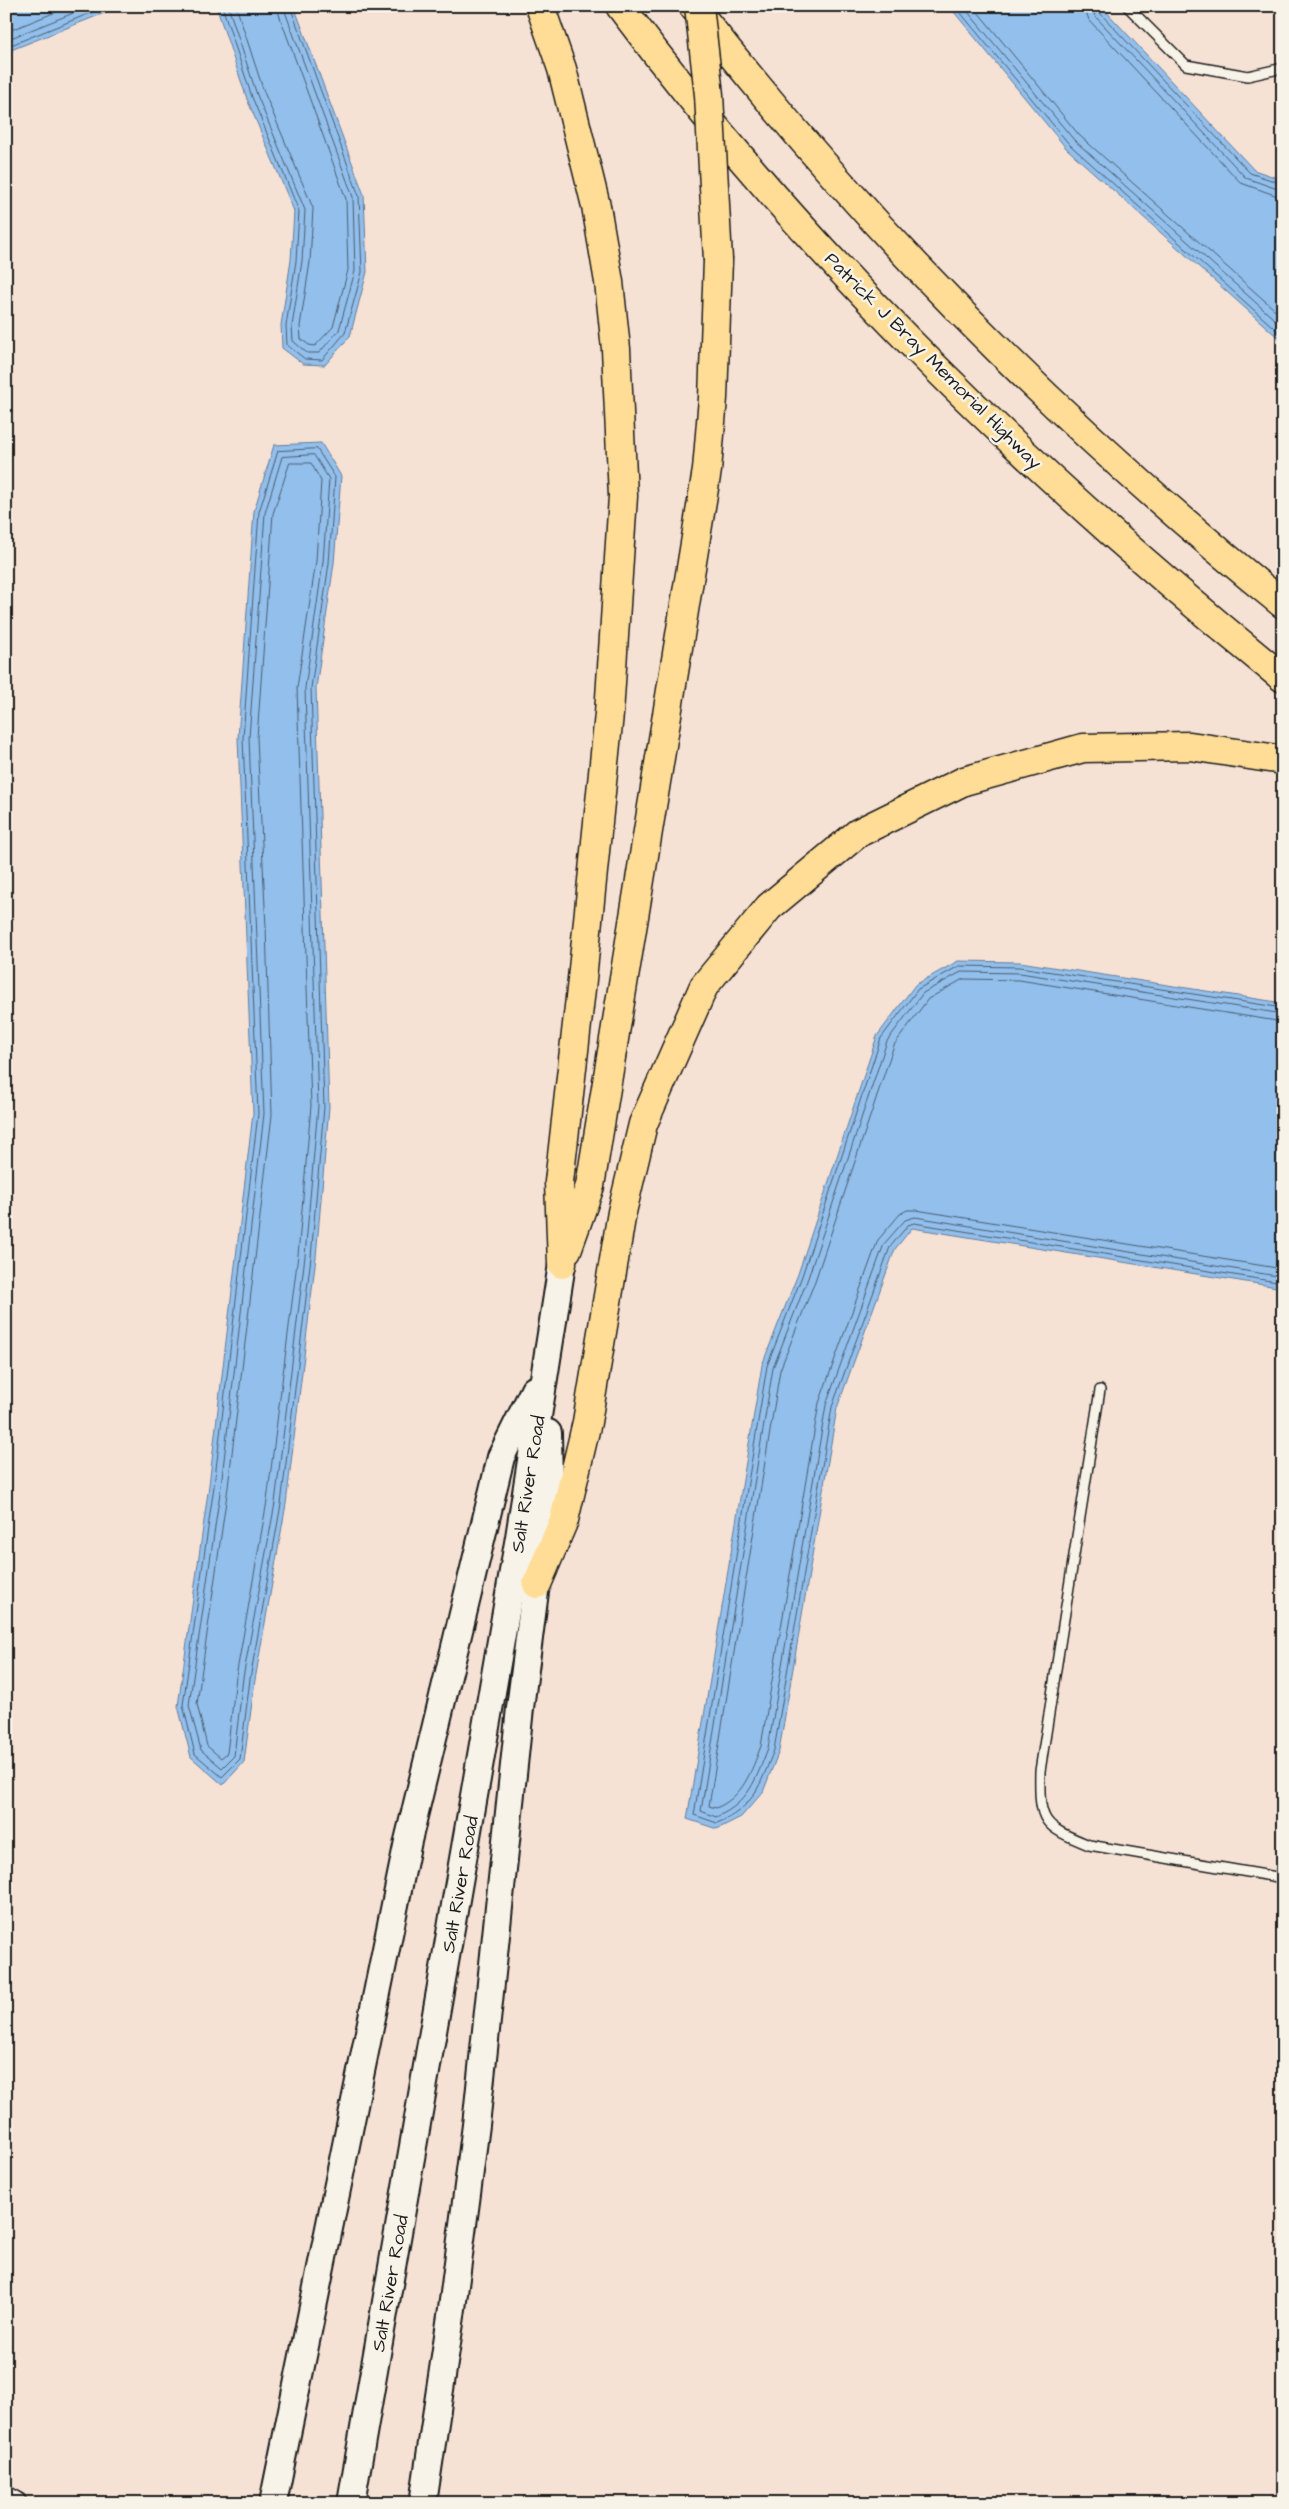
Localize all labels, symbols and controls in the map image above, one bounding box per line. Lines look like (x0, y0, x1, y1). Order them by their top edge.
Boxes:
street label: Patrick J Bray Memorial Highway (817, 246, 1048, 477)
street label: Salt River Road (504, 1414, 553, 1555)
street label: Salt River Road (435, 1813, 486, 1955)
street label: Salt River Road (365, 2212, 416, 2354)

